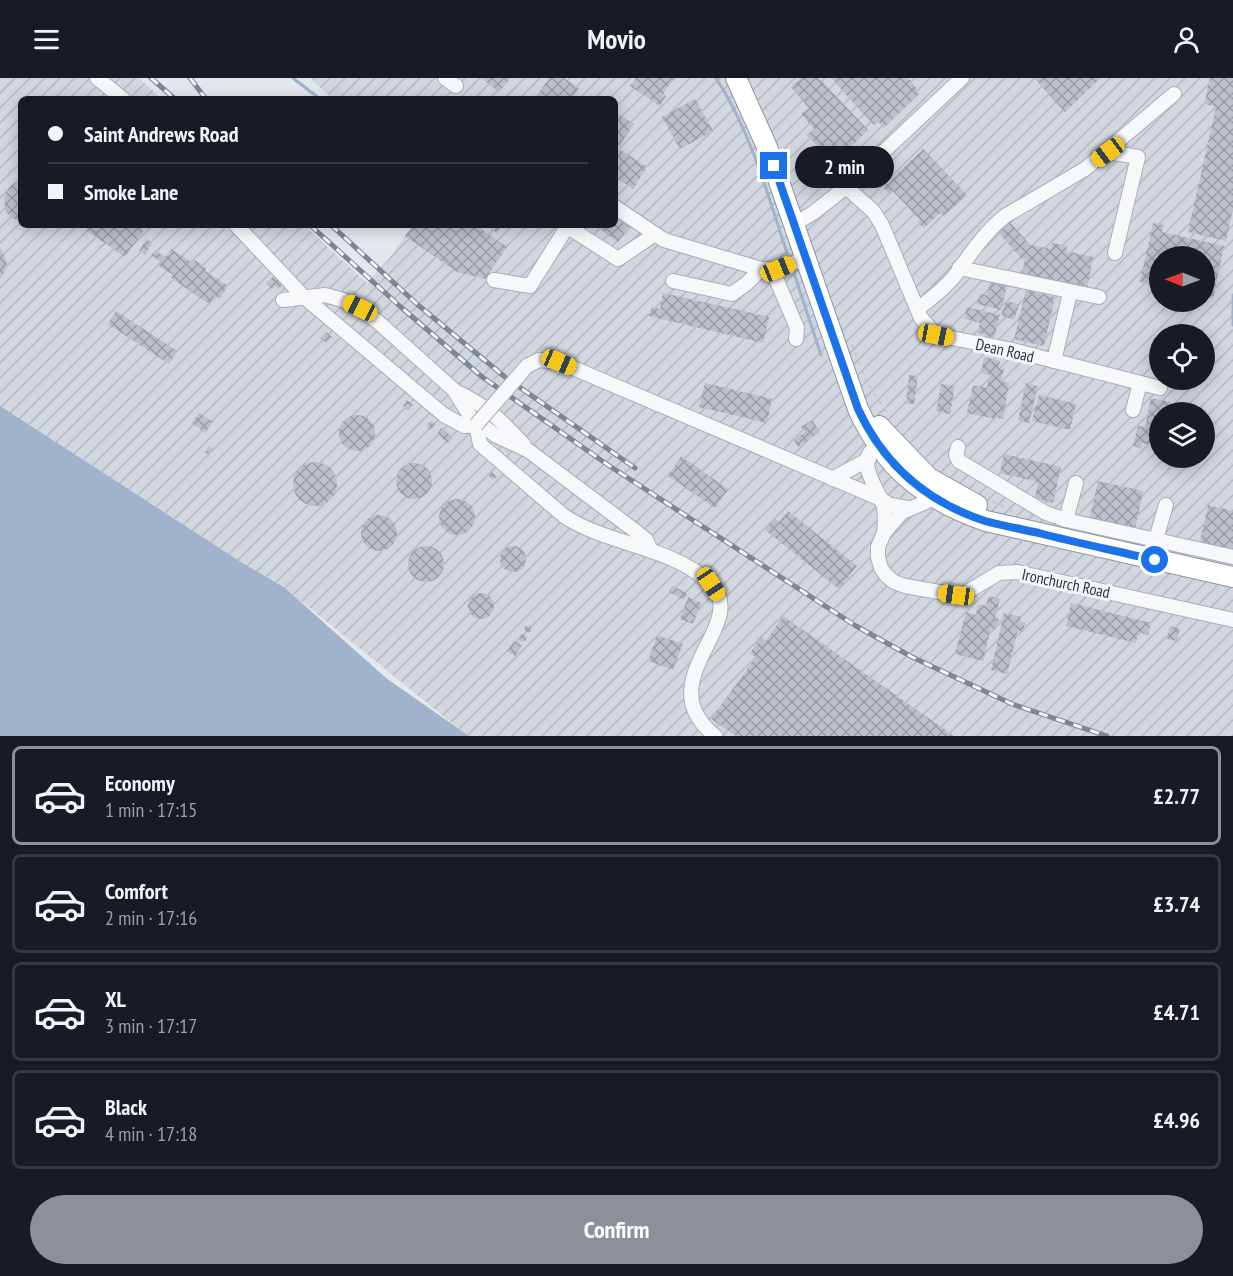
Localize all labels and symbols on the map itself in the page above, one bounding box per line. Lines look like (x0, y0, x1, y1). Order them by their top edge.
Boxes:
car (1088, 134, 1128, 170)
callout: 2 min (795, 145, 894, 187)
route end (760, 152, 787, 179)
north arrow (1149, 246, 1215, 312)
car (758, 254, 798, 284)
car (340, 292, 380, 324)
car (917, 323, 955, 347)
street label: Dean Road (974, 334, 1036, 366)
car (539, 347, 579, 377)
route start (1141, 546, 1168, 573)
car (693, 564, 729, 604)
street label: Ironchurch Road (1020, 564, 1112, 602)
car (937, 584, 975, 606)

